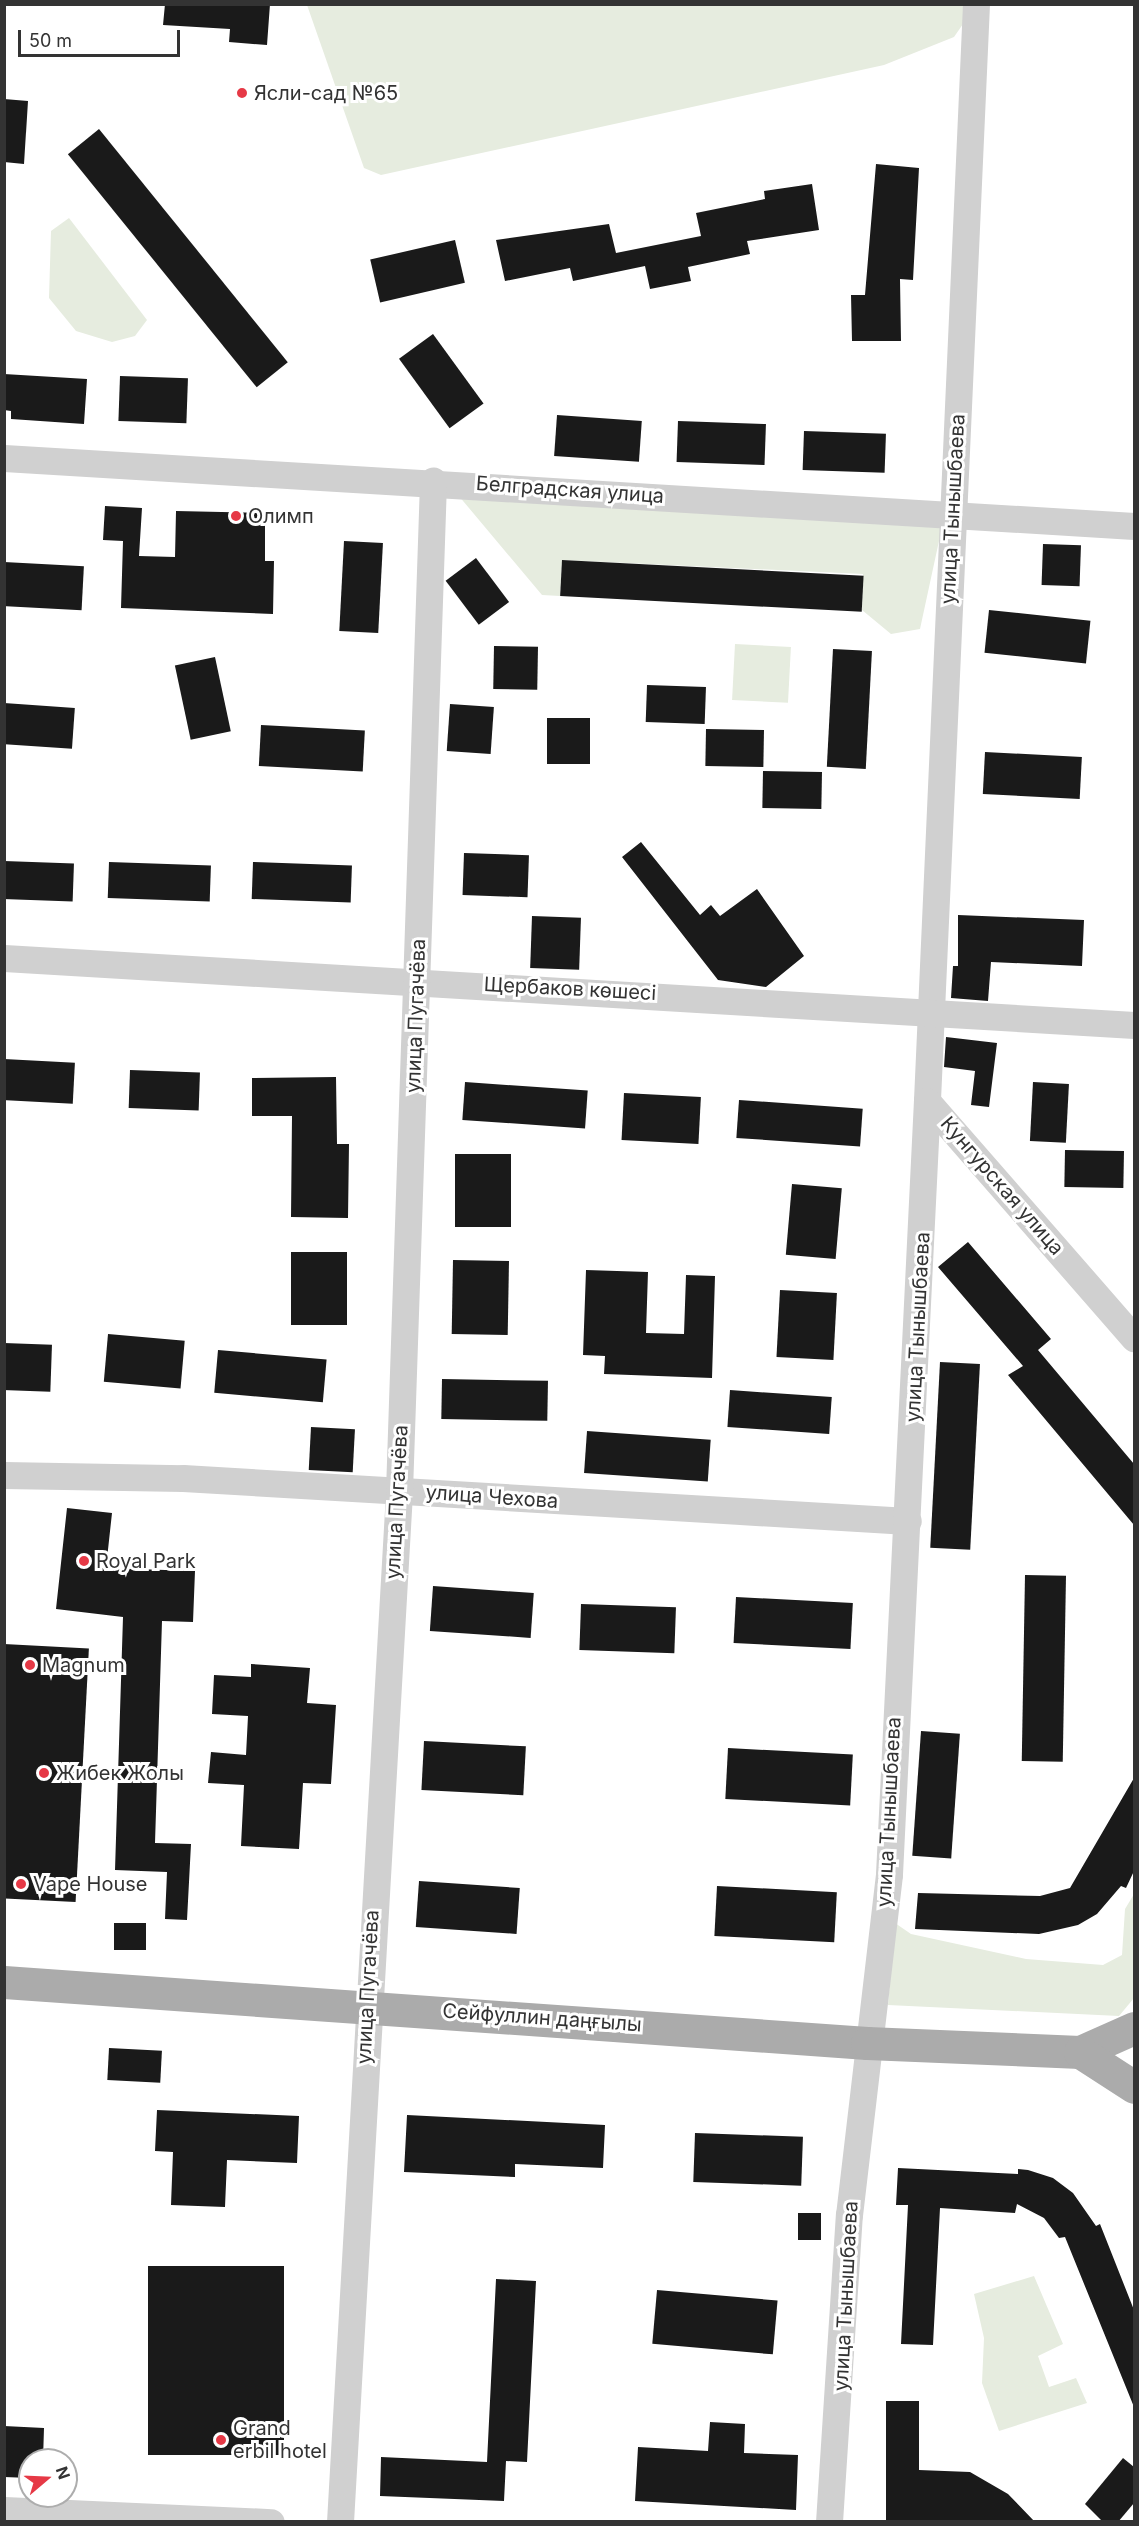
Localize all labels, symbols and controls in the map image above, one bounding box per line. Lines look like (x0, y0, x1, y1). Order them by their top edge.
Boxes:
scale bar (21, 18, 183, 56)
text: 50 m (29, 30, 72, 51)
place label: Ясли-сад №65 (254, 81, 398, 105)
marker: Ясли-сад №65 (235, 86, 249, 100)
street label: улица Тынышбаева (936, 413, 970, 605)
street label: Белградская улица (475, 471, 665, 509)
place label: Олимп (248, 504, 314, 528)
marker: Олимп (229, 509, 243, 523)
street label: улица Пугачёва (401, 938, 431, 1094)
street label: Щербаков көшесі (483, 973, 657, 1005)
street label: Кунгурская улица (935, 1112, 1069, 1260)
street label: улица Тынышбаева (901, 1231, 935, 1423)
street label: улица Пугачёва (381, 1424, 413, 1580)
street label: улица Чехова (425, 1480, 559, 1514)
place label: Royal Park (96, 1549, 196, 1573)
marker: Royal Park (77, 1554, 91, 1568)
place label: Magnum (42, 1653, 125, 1677)
marker: Magnum (23, 1658, 37, 1672)
street label: улица Тынышбаева (872, 1716, 906, 1908)
place label: Жибек Жолы (56, 1761, 184, 1785)
marker: Жибек Жолы (37, 1766, 51, 1780)
place label: Vape House (33, 1872, 147, 1896)
marker: Vape House (14, 1877, 28, 1891)
street label: улица Пугачёва (352, 1909, 384, 2065)
street label: Сейфуллин даңғылы (442, 1999, 642, 2037)
street label: улица Тынышбаева (829, 2200, 863, 2392)
place label: Grand erbil hotel (233, 2416, 327, 2463)
marker: Grand erbil hotel (214, 2433, 228, 2447)
north arrow (18, 2448, 78, 2508)
text: N (52, 2464, 75, 2482)

